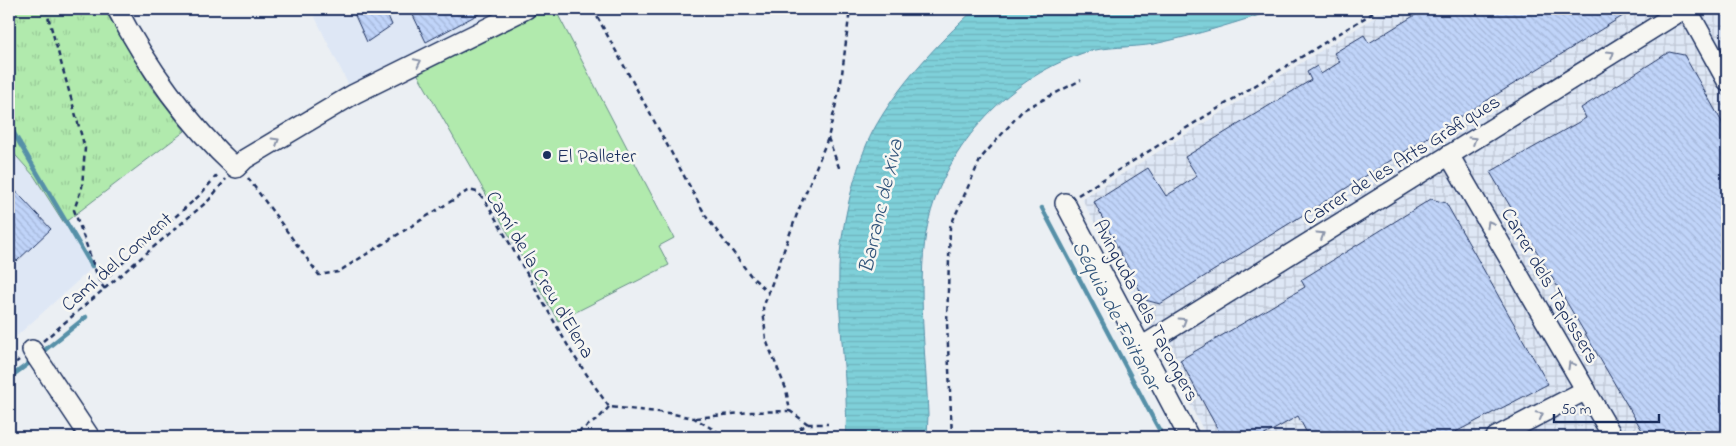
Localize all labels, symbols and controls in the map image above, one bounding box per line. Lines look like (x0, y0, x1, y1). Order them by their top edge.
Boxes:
one-way arrow (1606, 51, 1615, 61)
one-way arrow (413, 58, 422, 68)
street label: Carrer de les Arts Gràfiques (1298, 88, 1507, 234)
water label: Barranc de Xiva (852, 136, 912, 276)
one-way arrow (270, 137, 279, 147)
one-way arrow (1468, 137, 1477, 146)
place label: El Palleter (557, 143, 637, 172)
marker: El Palleter (541, 149, 553, 161)
street label: Camí de la Creu d'Elena (477, 186, 601, 365)
street label: Carrer dels Tapissers (1492, 203, 1605, 370)
street label: Camí del Convent (55, 206, 180, 320)
street label: Avinguda dels Tarongers (1084, 215, 1205, 408)
one-way arrow (1486, 221, 1496, 230)
one-way arrow (1315, 232, 1324, 242)
water label: Séquia de Faitanar (1063, 236, 1169, 398)
one-way arrow (1177, 318, 1186, 327)
one-way arrow (1568, 361, 1578, 370)
scale bar (1554, 391, 1658, 423)
text: 50 m (1561, 399, 1592, 421)
one-way arrow (1534, 411, 1543, 421)

